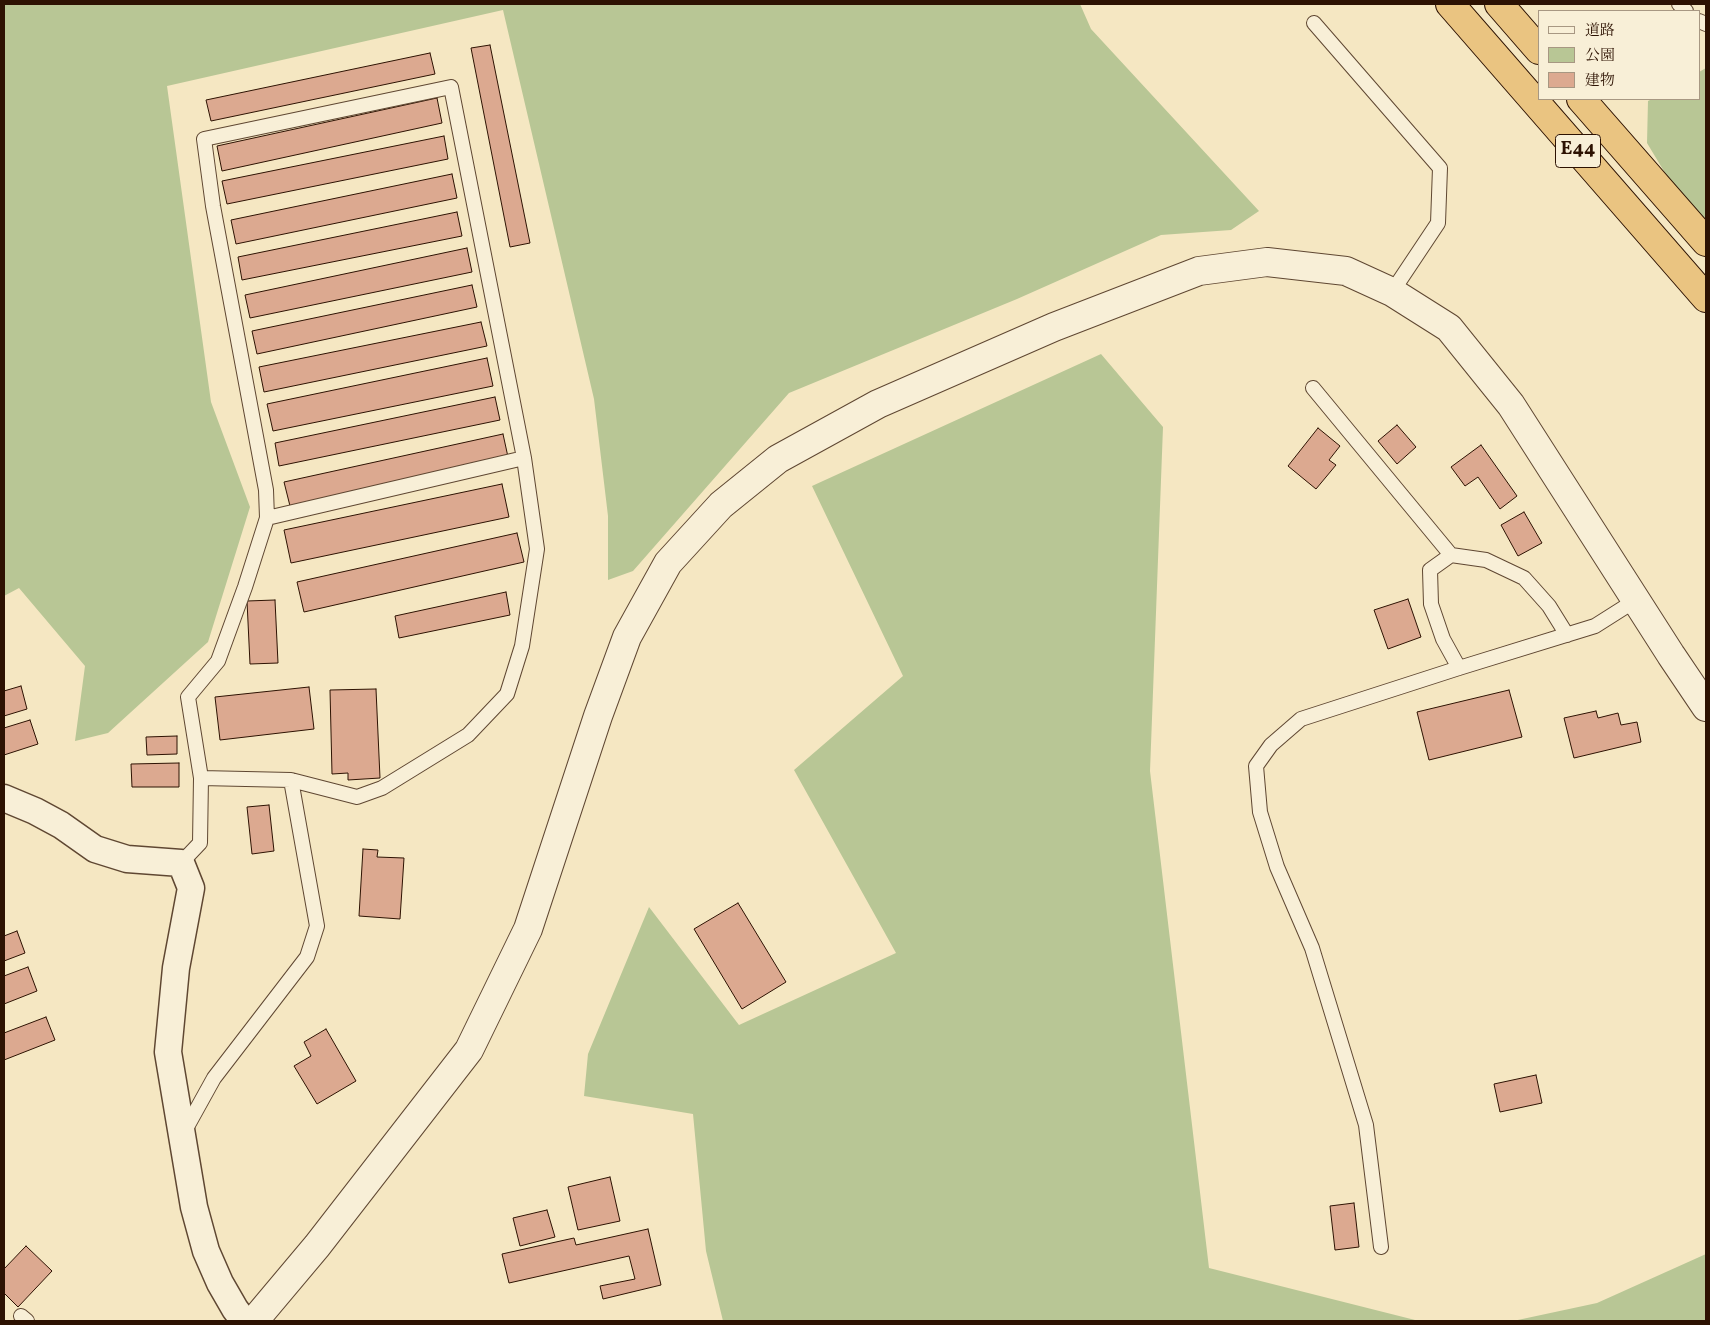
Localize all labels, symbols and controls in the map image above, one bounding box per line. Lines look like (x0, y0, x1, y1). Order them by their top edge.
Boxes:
legend (1538, 10, 1700, 100)
text: 道路 (1585, 21, 1615, 42)
text: 公園 (1585, 46, 1615, 67)
text: 建物 (1585, 71, 1615, 92)
road number: E44 (1556, 134, 1600, 168)

